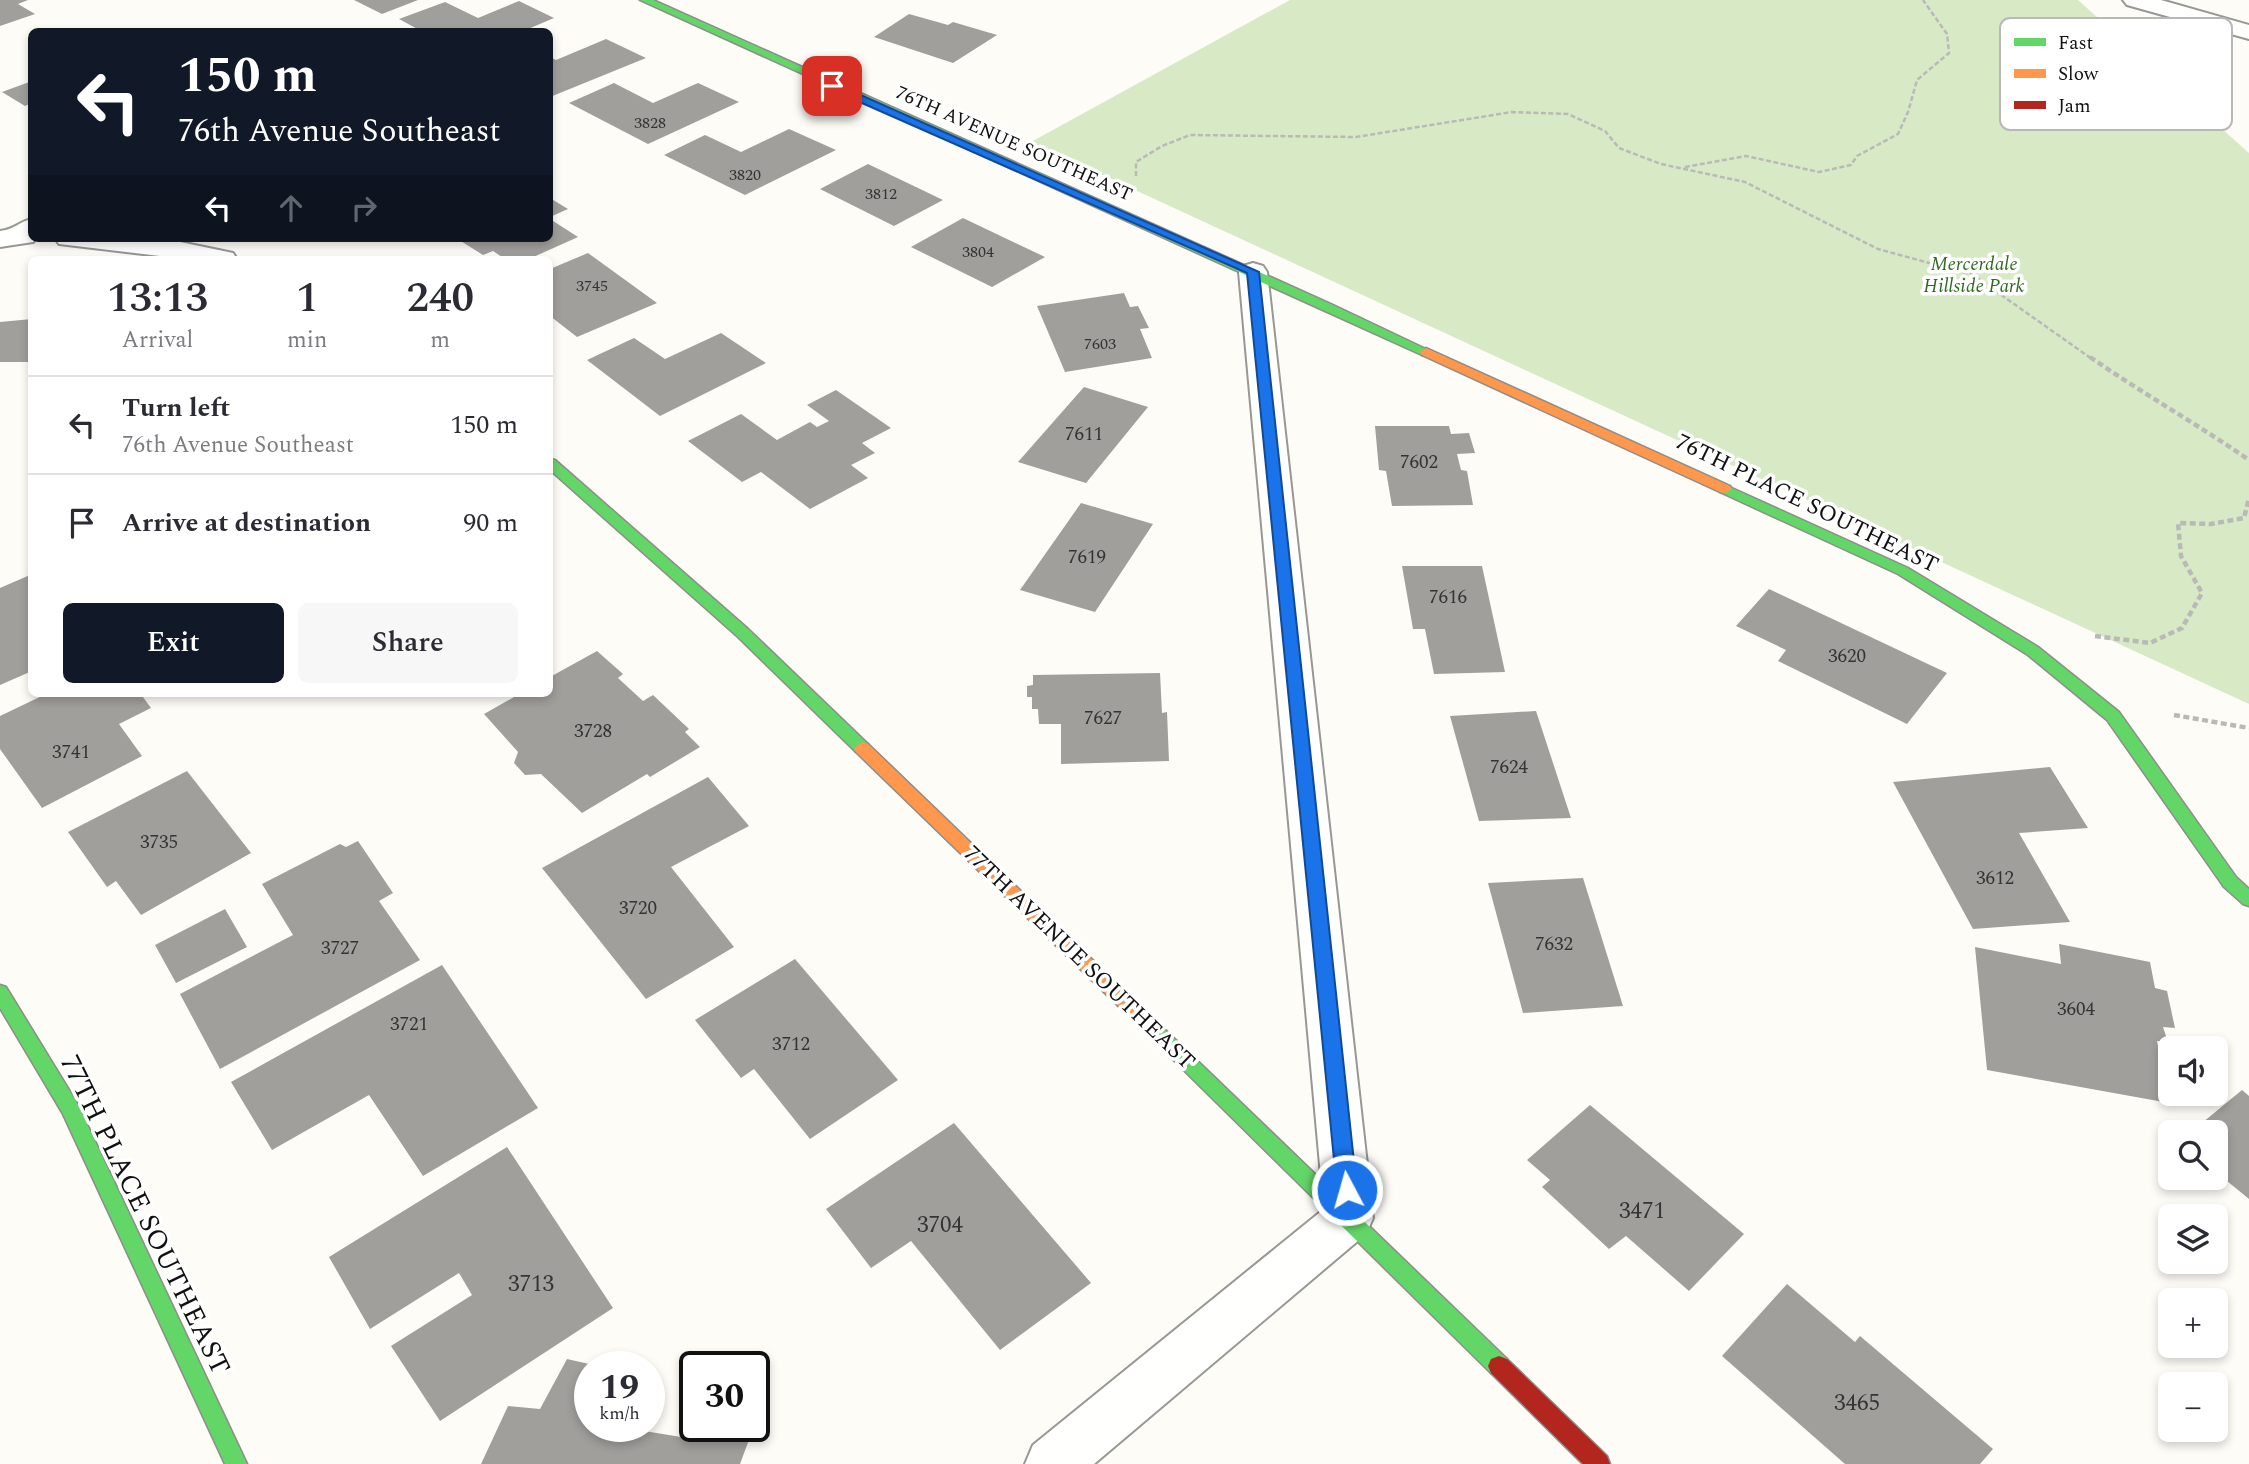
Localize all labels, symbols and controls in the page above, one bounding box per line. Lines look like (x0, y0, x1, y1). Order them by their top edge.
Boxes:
legend (2000, 18, 2232, 130)
text: Fast (2058, 29, 2094, 58)
text: 150 m (178, 39, 317, 114)
icon: left (63, 56, 154, 147)
pin (802, 56, 862, 116)
text: Slow (2058, 60, 2099, 89)
icon: arrive (813, 67, 851, 105)
street label: 76TH AVENUE SOUTHEAST (891, 79, 1137, 209)
text: Jam (2058, 92, 2090, 121)
text: 76th Avenue Southeast (178, 107, 501, 156)
house number: 3828 (634, 111, 666, 135)
house number: 3820 (729, 163, 761, 187)
house number: 3812 (865, 182, 897, 206)
icon: left (199, 189, 237, 227)
icon: ahead (272, 189, 310, 227)
icon: right (345, 189, 383, 227)
house number: 3804 (962, 240, 994, 264)
park label: Mercerdale Hillside Park (1924, 250, 2025, 301)
text: 13:13 (107, 267, 208, 330)
text: 1 (296, 267, 318, 330)
text: 240 (406, 267, 474, 330)
house number: 3745 (576, 274, 608, 298)
text: Arrival (122, 323, 193, 358)
text: min (287, 323, 327, 358)
text: m (430, 323, 450, 358)
house number: 7603 (1084, 332, 1116, 356)
text: Turn left (122, 388, 230, 428)
text: 150 m (450, 405, 518, 445)
icon: left (63, 406, 101, 444)
house number: 7611 (1065, 420, 1103, 449)
street label: 76TH PLACE SOUTHEAST (1670, 425, 1944, 583)
text: 76th Avenue Southeast (122, 428, 354, 463)
house number: 7602 (1400, 448, 1438, 477)
text: Arrive at destination (122, 503, 371, 543)
text: 90 m (463, 503, 518, 543)
icon: arrive (63, 504, 101, 542)
house number: 7619 (1068, 543, 1106, 572)
house number: 7616 (1429, 583, 1467, 612)
button: Exit (63, 603, 284, 683)
button: Share (298, 603, 518, 683)
house number: 3620 (1828, 642, 1866, 671)
house number: 7627 (1084, 704, 1122, 733)
house number: 3728 (574, 717, 612, 746)
house number: 3741 (52, 738, 90, 767)
house number: 7624 (1490, 753, 1528, 782)
house number: 3735 (140, 828, 178, 857)
street label: 77TH AVENUE SOUTHEAST (955, 837, 1203, 1079)
house number: 3612 (1976, 864, 2014, 893)
house number: 3720 (619, 894, 657, 923)
house number: 7632 (1535, 930, 1573, 959)
house number: 3727 (321, 934, 359, 963)
house number: 3604 (2057, 995, 2095, 1024)
house number: 3721 (390, 1010, 428, 1039)
house number: 3712 (772, 1030, 810, 1059)
map controls (2158, 1036, 2228, 1442)
button: sound (2158, 1036, 2228, 1106)
street label: 77TH PLACE SOUTHEAST (49, 1048, 241, 1382)
button: search (2158, 1120, 2228, 1190)
position arrow (1310, 1153, 1384, 1227)
house number: 3471 (1619, 1194, 1665, 1229)
button: layers (2158, 1204, 2228, 1274)
house number: 3704 (917, 1208, 964, 1243)
house number: 3713 (508, 1267, 554, 1302)
button: + (2158, 1288, 2228, 1358)
speed limit sign: 30 (679, 1351, 770, 1442)
text: 19 (600, 1361, 639, 1414)
button: − (2158, 1372, 2228, 1442)
house number: 3465 (1834, 1386, 1880, 1421)
text: km/h (599, 1400, 640, 1427)

